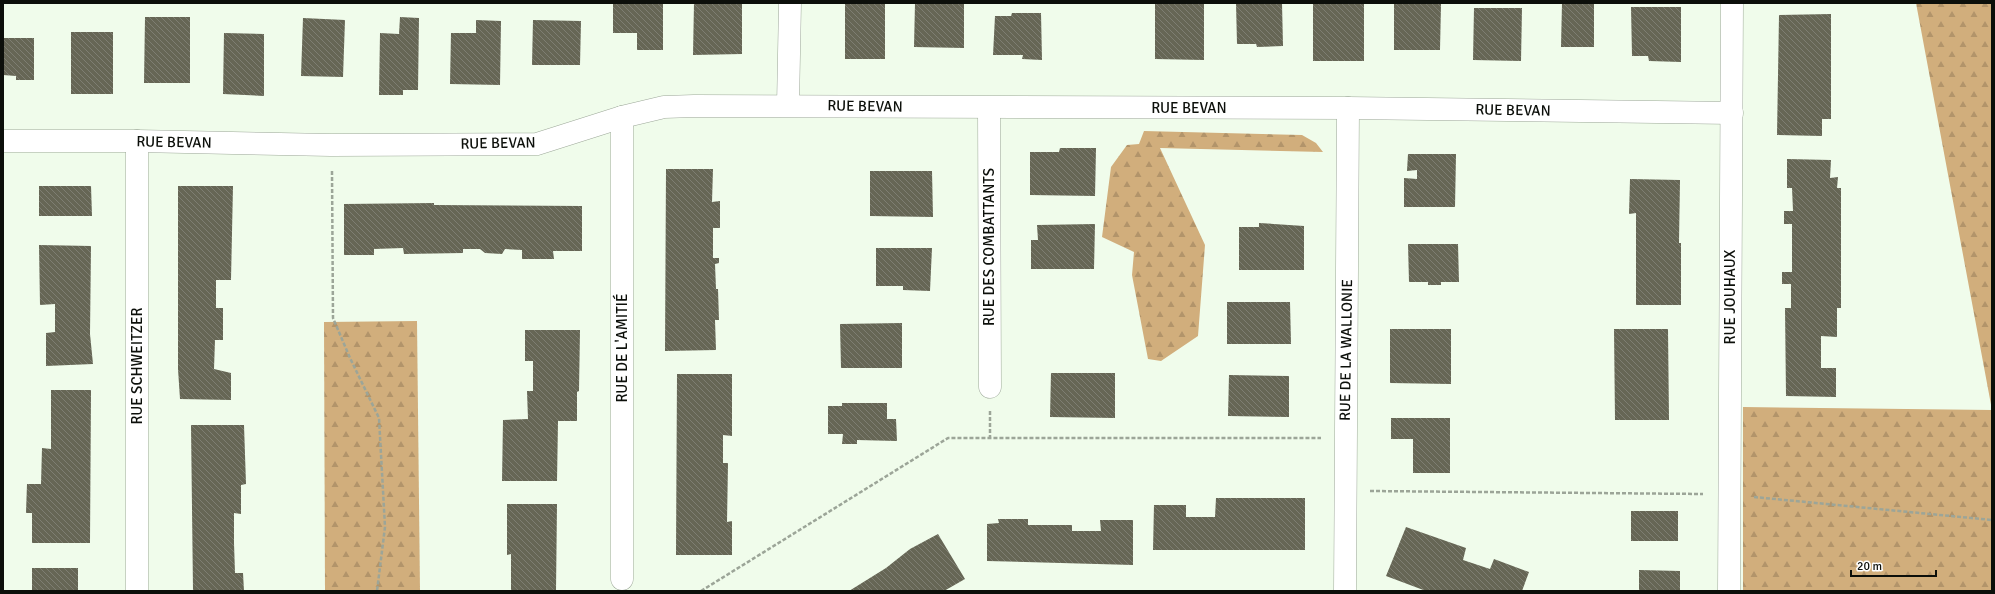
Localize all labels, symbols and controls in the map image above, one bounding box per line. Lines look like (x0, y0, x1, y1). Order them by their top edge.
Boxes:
street label: RUE BEVAN (827, 96, 903, 116)
street label: RUE BEVAN (1151, 99, 1227, 117)
street label: RUE BEVAN (1475, 100, 1551, 120)
street label: RUE BEVAN (136, 132, 212, 152)
street label: RUE BEVAN (460, 133, 536, 153)
street label: RUE DES COMBATTANTS (980, 168, 998, 326)
street label: RUE JOUHAUX (1721, 249, 1739, 344)
street label: RUE DE LA WALLONIE (1336, 279, 1356, 421)
street label: RUE DE L'AMITIÉ (612, 294, 631, 402)
street label: RUE SCHWEITZER (128, 307, 146, 425)
scale bar (1851, 552, 1936, 578)
text: 20 m (1857, 559, 1882, 574)

